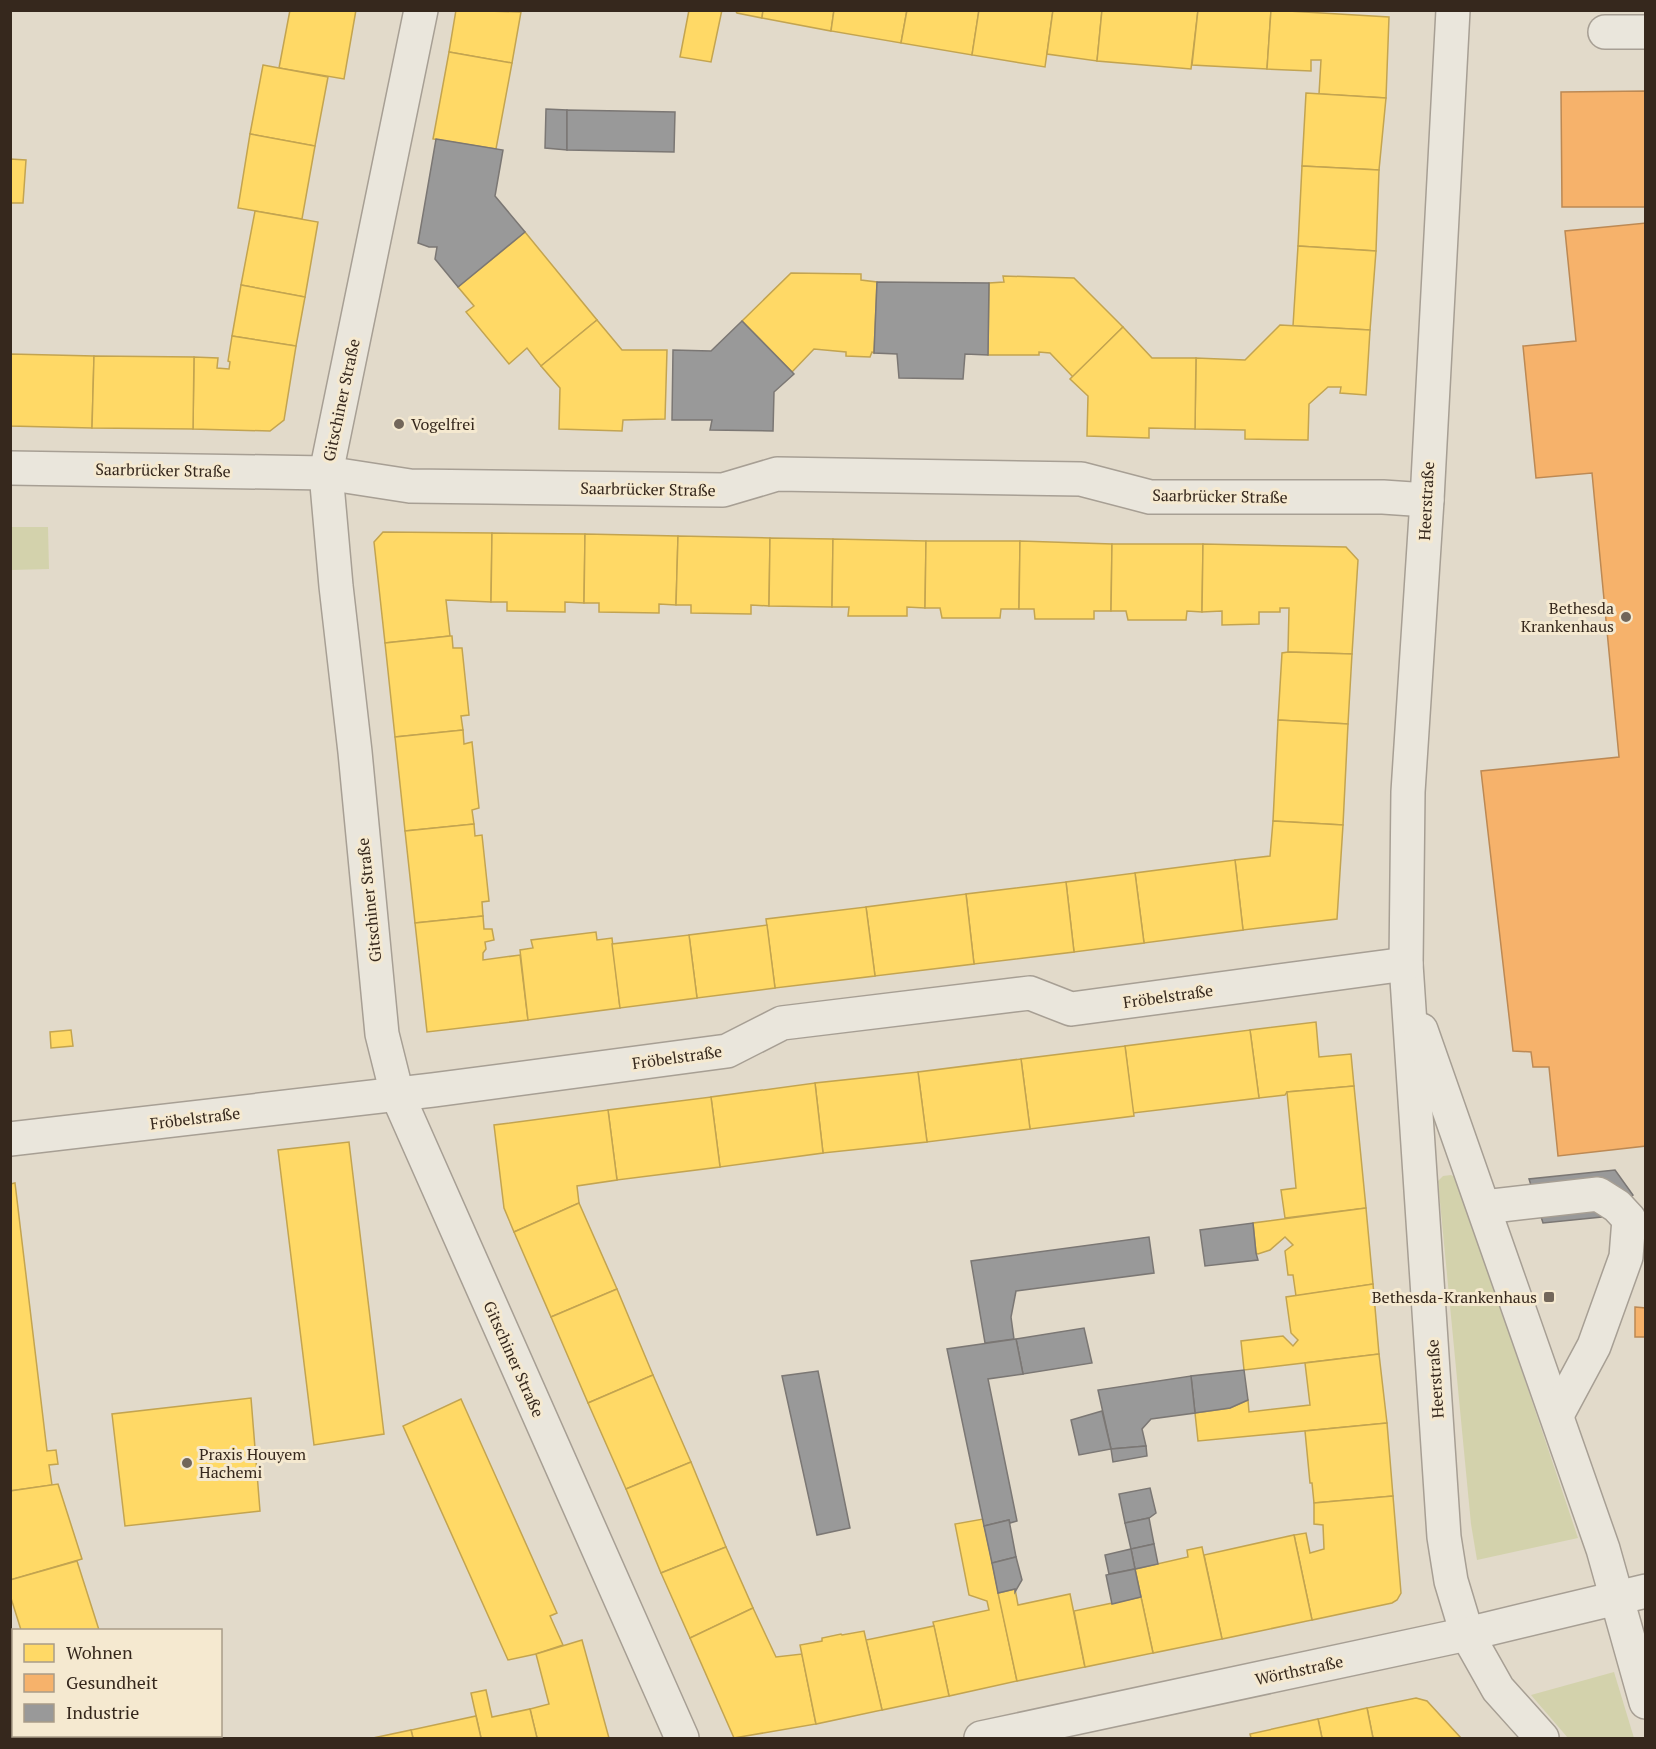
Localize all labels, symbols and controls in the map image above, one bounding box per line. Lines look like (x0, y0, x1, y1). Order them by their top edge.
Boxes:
street label: Gitschiner Straße (317, 337, 365, 463)
place label: Vogelfrei (411, 413, 475, 435)
marker: Vogelfrei (392, 417, 406, 431)
street label: Saarbrücker Straße (95, 458, 231, 482)
street label: Heerstraße (1413, 461, 1439, 541)
street label: Saarbrücker Straße (580, 477, 716, 501)
street label: Saarbrücker Straße (1152, 484, 1288, 508)
place label: Bethesda Krankenhaus (1521, 597, 1614, 637)
marker: Bethesda Krankenhaus (1619, 610, 1633, 624)
street label: Gitschiner Straße (352, 837, 386, 963)
street label: Fröbelstraße (1122, 979, 1214, 1013)
street label: Fröbelstraße (631, 1040, 723, 1074)
street label: Fröbelstraße (149, 1102, 241, 1134)
place label: Bethesda-Krankenhaus (1372, 1286, 1537, 1308)
marker: Bethesda-Krankenhaus (1542, 1290, 1556, 1304)
street label: Gitschiner Straße (479, 1297, 549, 1421)
street label: Heerstraße (1421, 1339, 1449, 1419)
place label: Praxis Houyem Hachemi (199, 1443, 306, 1483)
marker: Praxis Houyem Hachemi (180, 1456, 194, 1470)
legend (12, 1629, 222, 1737)
text: Wohnen (66, 1640, 133, 1664)
street label: Wörthstraße (1253, 1650, 1345, 1690)
text: Gesundheit (66, 1670, 158, 1694)
text: Industrie (66, 1700, 139, 1724)

